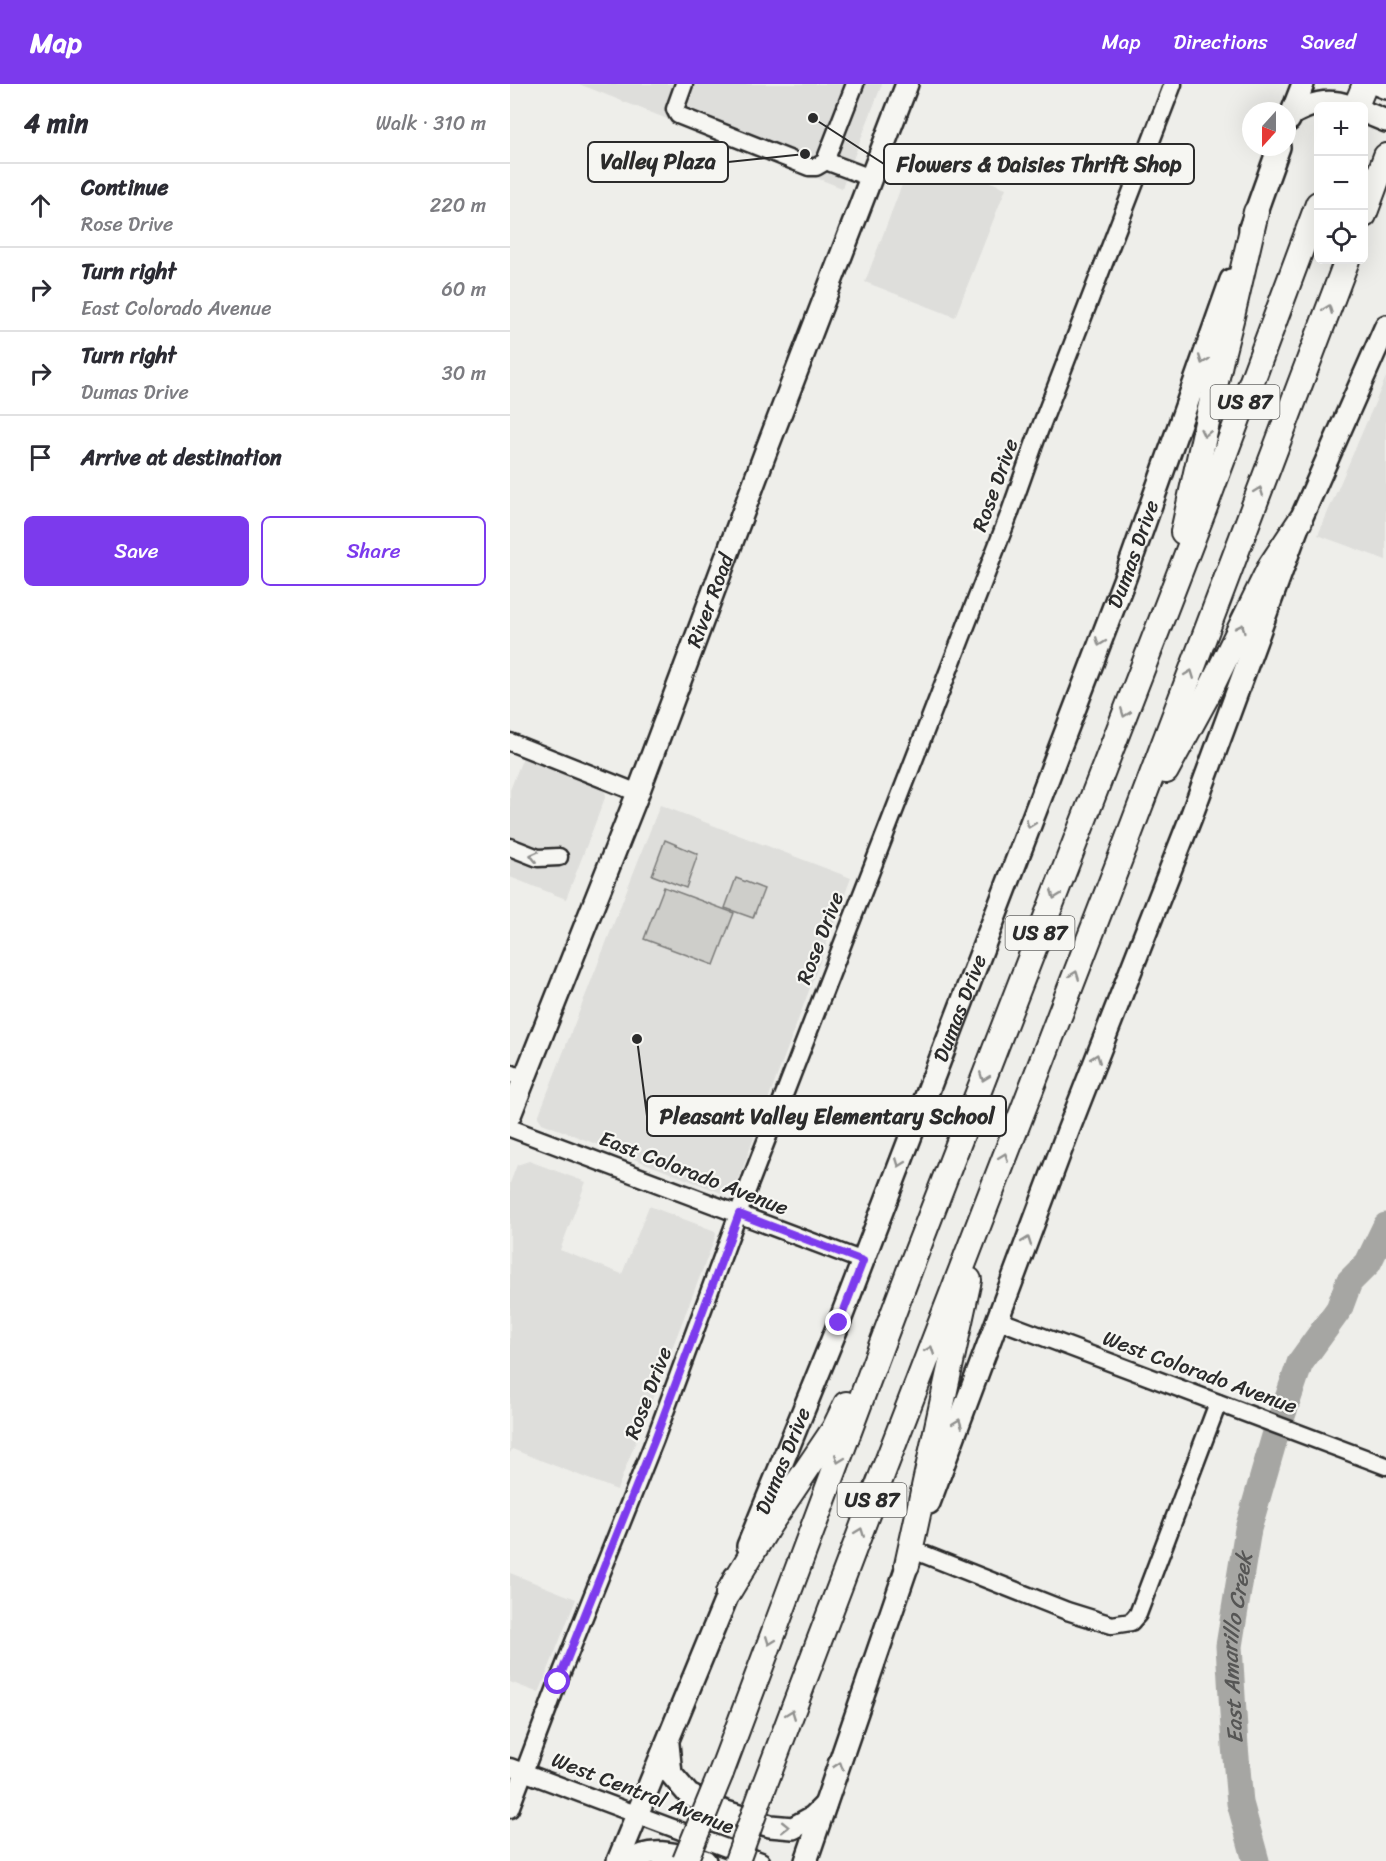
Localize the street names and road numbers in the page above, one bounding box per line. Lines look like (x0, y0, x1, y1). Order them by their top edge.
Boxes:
road number: US 87 (1210, 385, 1280, 419)
street label: Rose Drive (961, 433, 1029, 537)
street label: Dumas Drive (1096, 494, 1170, 614)
street label: River Road (675, 546, 746, 653)
street label: Rose Drive (785, 886, 855, 990)
road number: US 87 (1006, 916, 1074, 950)
street label: Dumas Drive (922, 948, 998, 1068)
street label: East Colorado Avenue (594, 1119, 794, 1227)
street label: West Colorado Avenue (1097, 1319, 1303, 1425)
street label: Rose Drive (613, 1341, 683, 1445)
street label: Dumas Drive (744, 1401, 822, 1520)
road number: US 87 (838, 1483, 907, 1517)
street label: West Central Avenue (546, 1741, 740, 1845)

